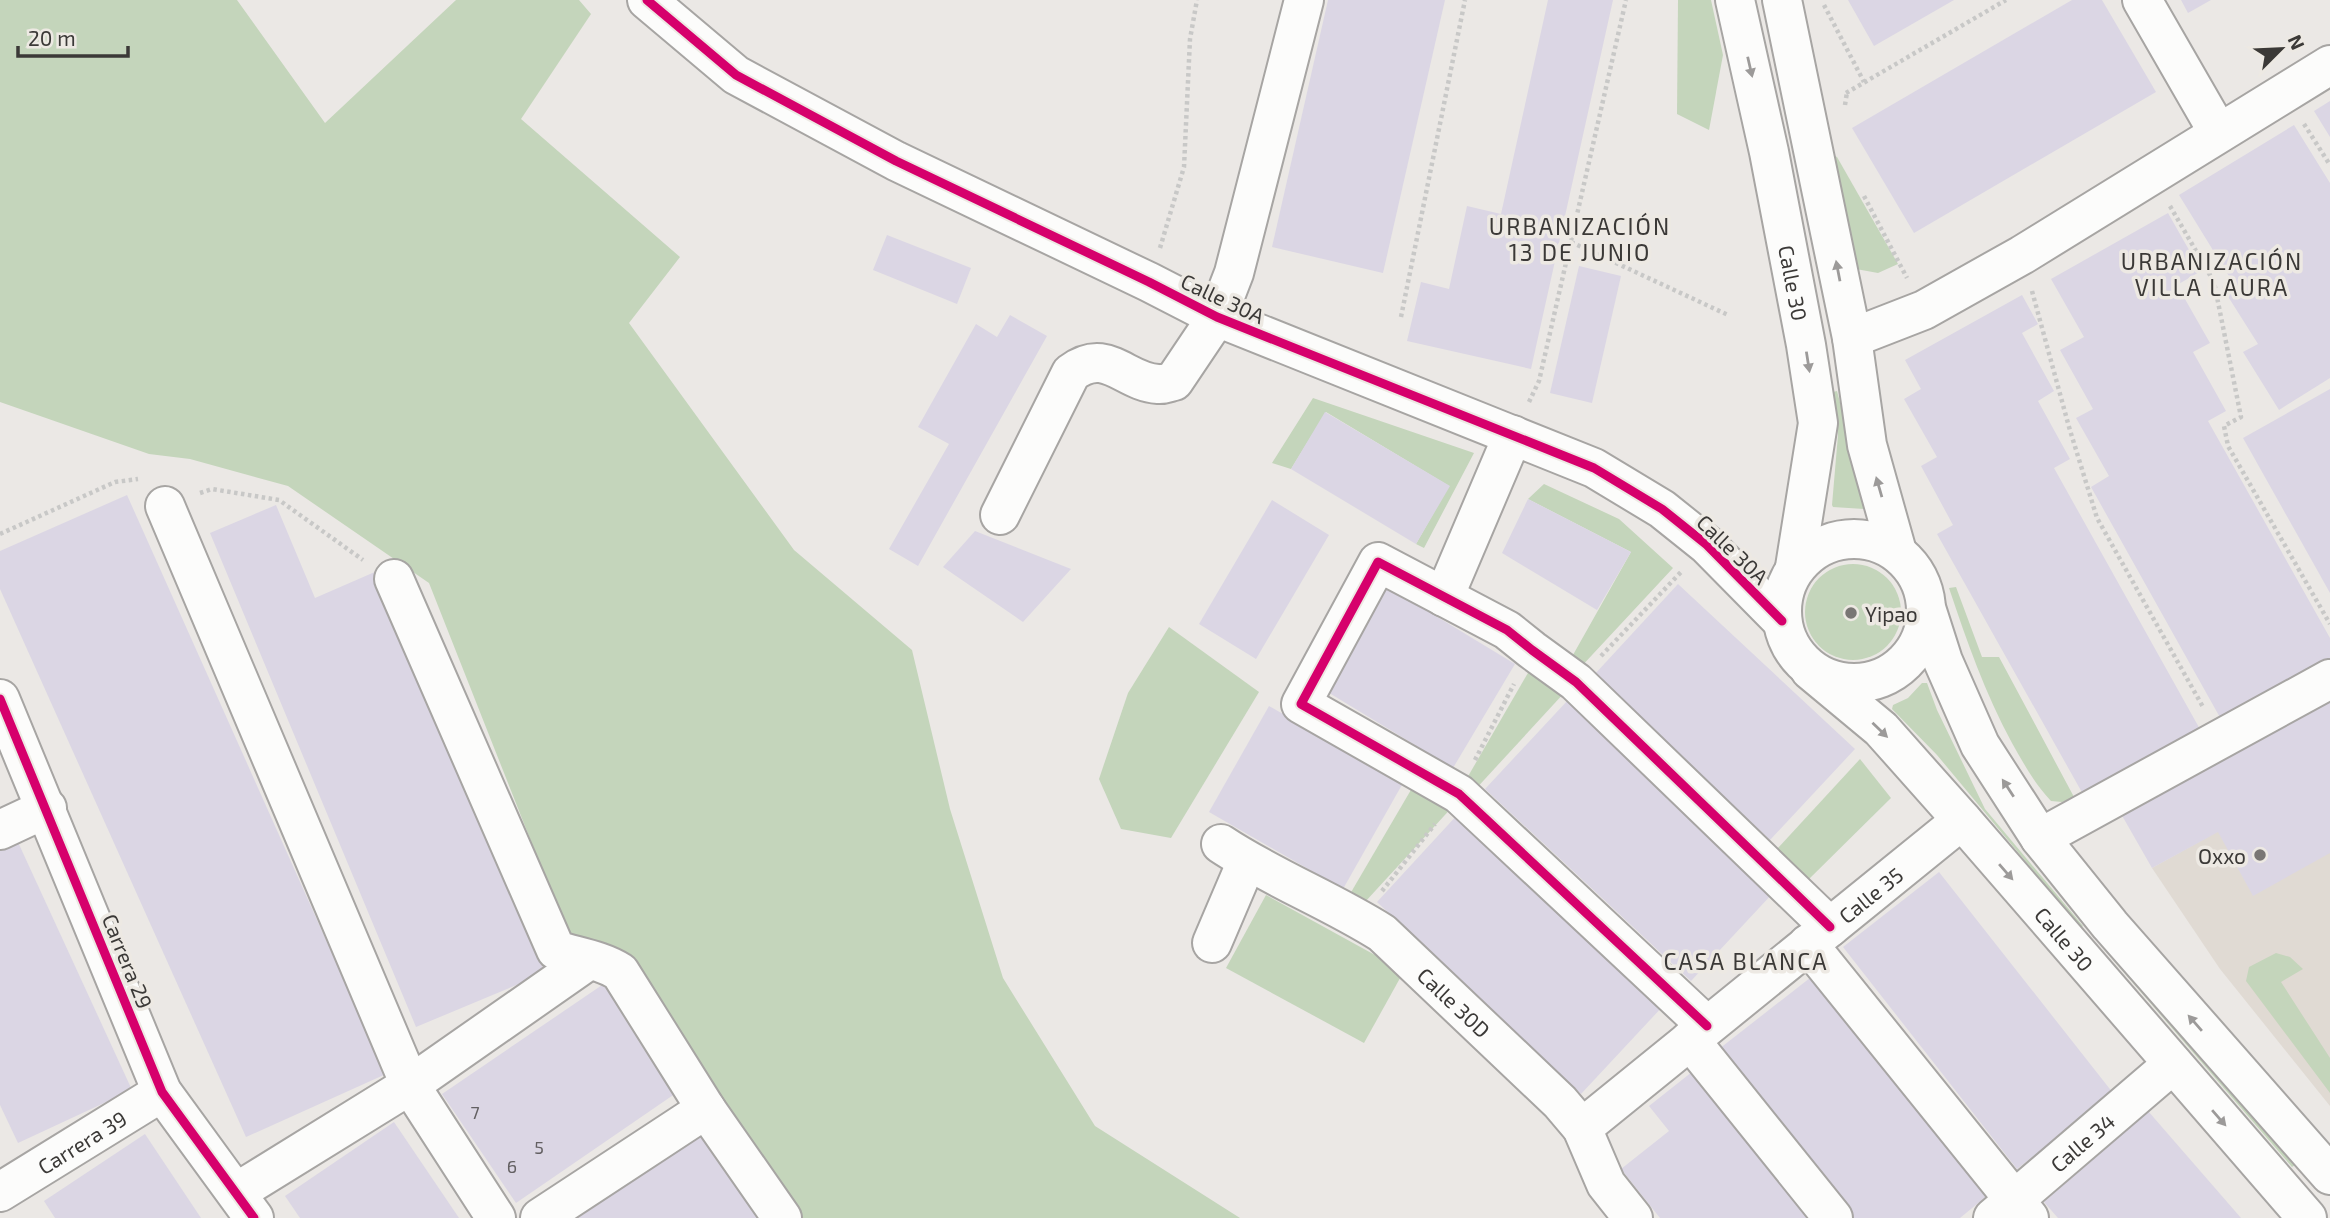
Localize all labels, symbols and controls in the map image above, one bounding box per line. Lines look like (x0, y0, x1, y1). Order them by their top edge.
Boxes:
scale bar (18, 14, 128, 58)
north arrow (2246, 14, 2316, 84)
text: 20 m (28, 25, 76, 50)
text: N (2284, 31, 2310, 53)
one-way arrow (1745, 56, 1756, 78)
district label: URBANIZACIÓN 13 DE JUNIO (1489, 212, 1671, 266)
street label: Calle 30 (1775, 243, 1814, 323)
district label: URBANIZACIÓN VILLA LAURA (2121, 247, 2303, 301)
one-way arrow (1833, 260, 1844, 282)
street label: Calle 30A (1177, 268, 1269, 328)
one-way arrow (1803, 351, 1814, 373)
one-way arrow (1873, 476, 1883, 497)
street label: Calle 30A (1692, 509, 1774, 589)
place label: Yipao (1865, 601, 1918, 626)
marker: Yipao (1843, 605, 1859, 621)
one-way arrow (1872, 722, 1889, 739)
one-way arrow (2002, 778, 2015, 797)
place label: Oxxo (2198, 843, 2246, 868)
marker: Oxxo (2252, 847, 2268, 863)
street label: Calle 35 (1833, 861, 1907, 928)
one-way arrow (1998, 863, 2013, 880)
street label: Calle 30 (2030, 901, 2099, 976)
street label: Carrera 29 (98, 910, 158, 1012)
district label: CASA BLANCA (1663, 947, 1829, 975)
street label: Calle 30D (1413, 962, 1496, 1042)
one-way arrow (2187, 1014, 2203, 1032)
house number: 7 (470, 1101, 480, 1123)
street label: Carrera 39 (33, 1105, 131, 1178)
street label: Calle 34 (2045, 1108, 2119, 1176)
one-way arrow (2211, 1109, 2226, 1126)
house number: 5 (534, 1136, 544, 1158)
house number: 6 (507, 1155, 517, 1177)

